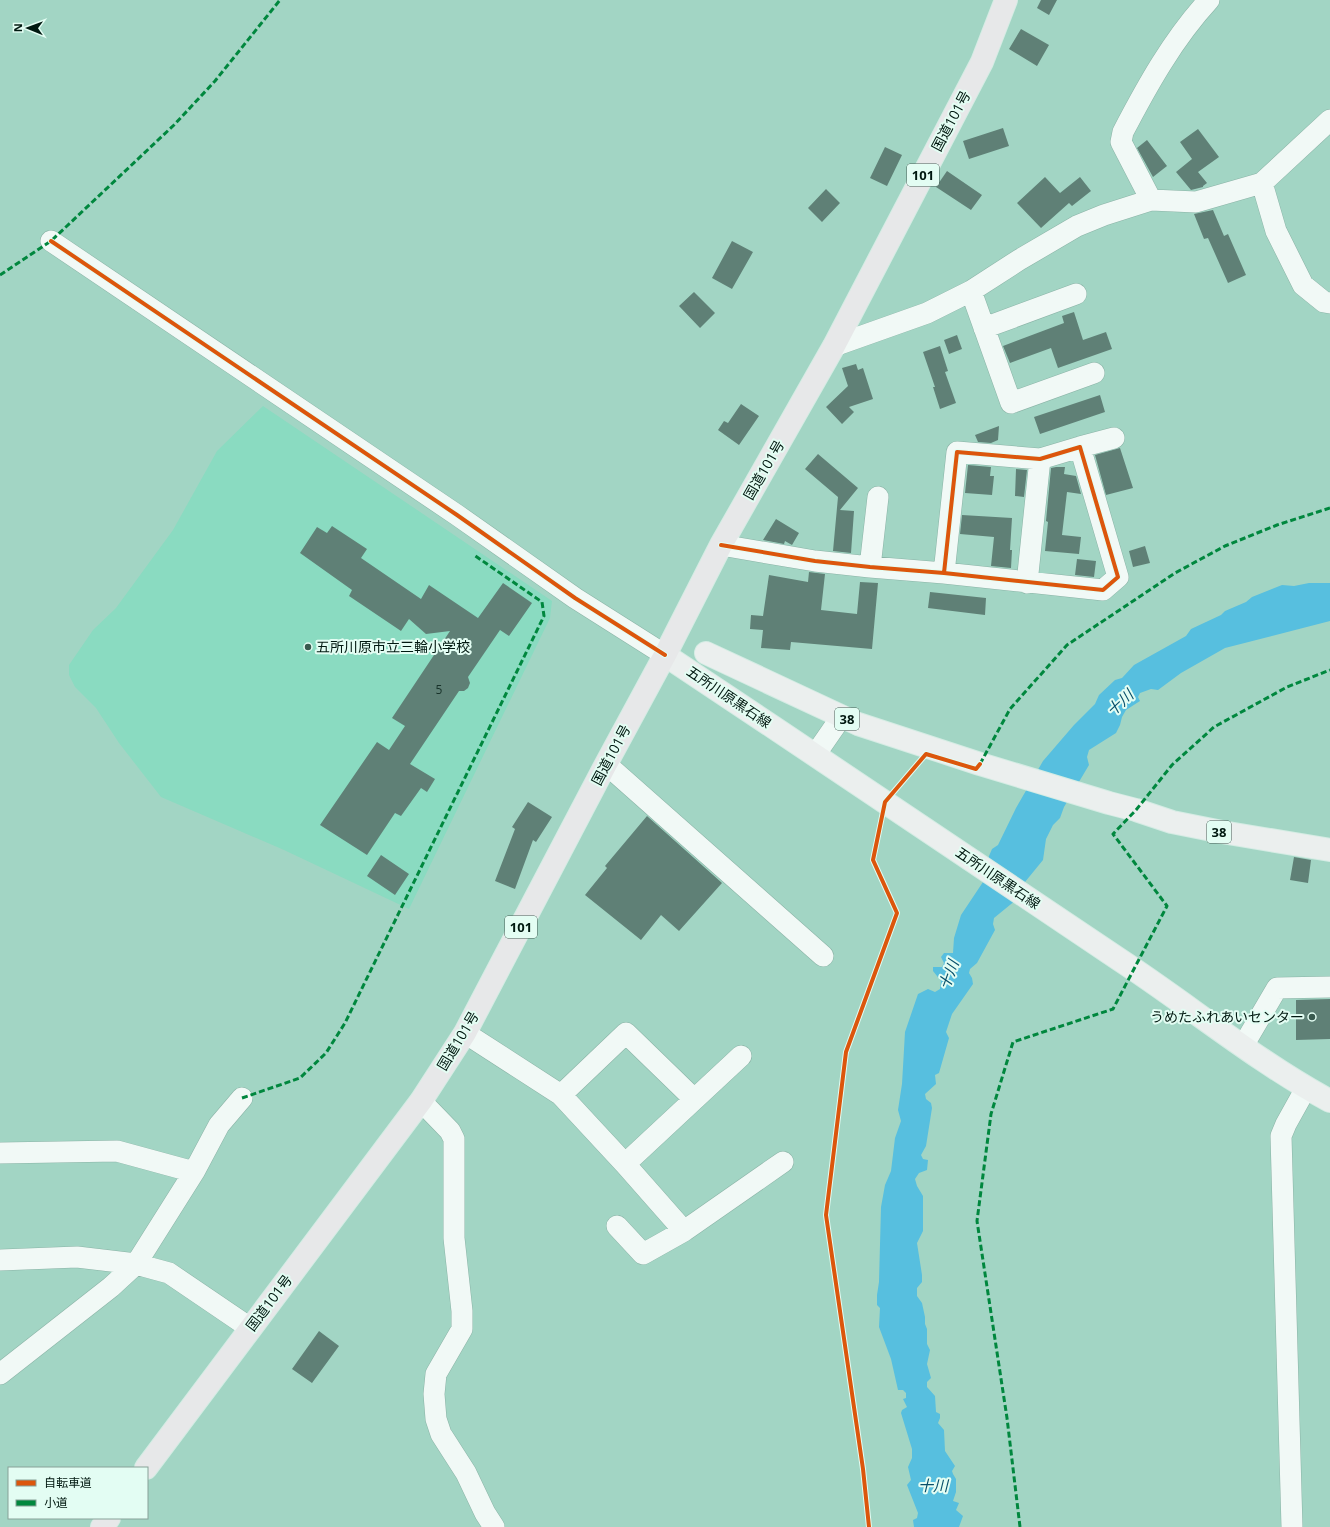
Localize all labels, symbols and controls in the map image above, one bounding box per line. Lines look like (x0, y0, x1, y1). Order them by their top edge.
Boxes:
north arrow (8, 8, 48, 48)
text: N (10, 23, 25, 32)
street label: 国道101号 (927, 87, 974, 154)
road number: 101 (907, 164, 939, 186)
street label: 国道101号 (739, 436, 788, 503)
place label: 五所川原市立三輪小学校 (316, 637, 470, 656)
marker: 五所川原市立三輪小学校 (303, 642, 313, 652)
street label: 五所川原黒石線 (683, 661, 775, 732)
house number: 5 (436, 681, 443, 698)
water label: 十川 (1102, 683, 1139, 720)
road number: 38 (835, 708, 859, 730)
street label: 国道101号 (587, 721, 634, 788)
road number: 38 (1207, 821, 1231, 843)
street label: 五所川原黒石線 (952, 842, 1044, 913)
road number: 101 (505, 916, 537, 938)
water label: 十川 (934, 955, 963, 992)
place label: うめたふれあいセンター (1150, 1007, 1304, 1026)
street label: 国道101号 (432, 1008, 483, 1074)
marker: うめたふれあいセンター (1307, 1012, 1317, 1022)
street label: 国道101号 (241, 1271, 296, 1335)
legend (8, 1467, 148, 1519)
text: 自転車道 (44, 1474, 92, 1491)
water label: 十川 (918, 1475, 950, 1495)
text: 小道 (44, 1494, 68, 1511)

